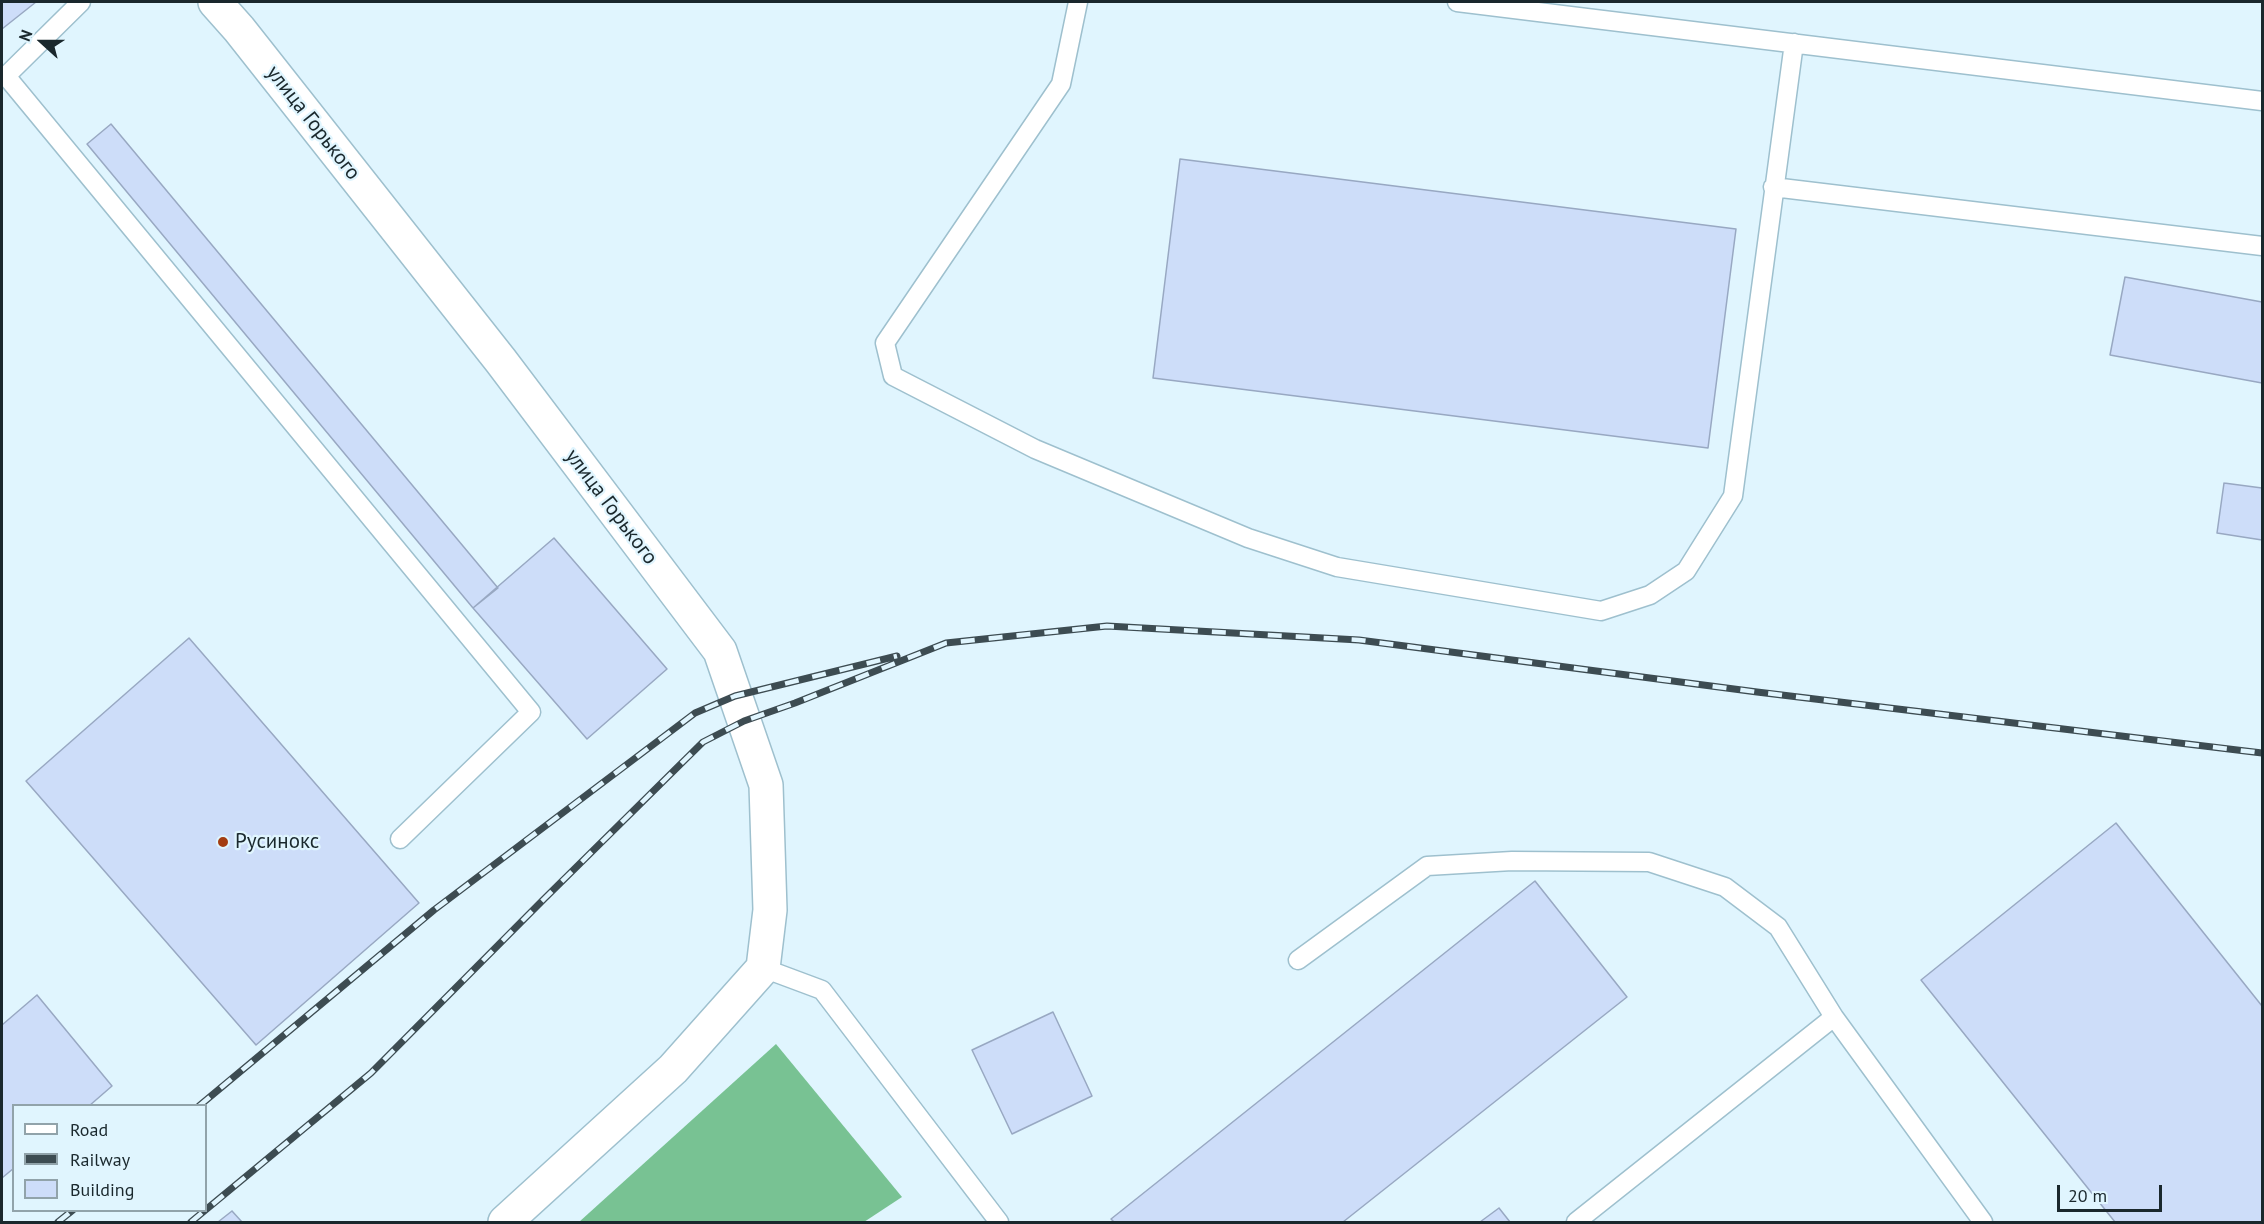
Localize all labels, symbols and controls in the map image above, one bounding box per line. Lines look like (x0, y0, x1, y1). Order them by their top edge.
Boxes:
north arrow (12, 12, 72, 72)
text: N (14, 27, 36, 44)
street label: улица Горького (261, 61, 365, 185)
street label: улица Горького (559, 444, 663, 570)
place label: Русинокс (235, 829, 319, 855)
marker: Русинокс (216, 835, 230, 849)
legend (12, 1104, 207, 1212)
text: Road (70, 1118, 108, 1141)
text: Railway (70, 1148, 130, 1171)
scale bar (2060, 1173, 2165, 1211)
text: Building (70, 1178, 134, 1201)
text: 20 m (2068, 1184, 2107, 1207)

